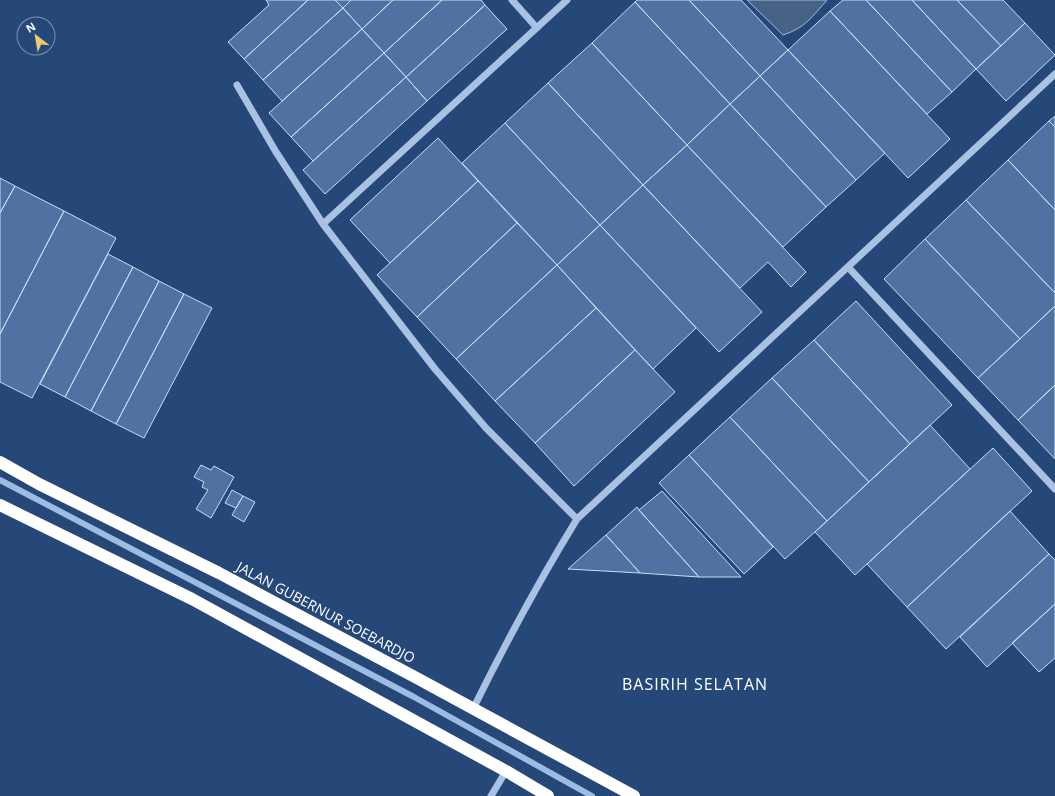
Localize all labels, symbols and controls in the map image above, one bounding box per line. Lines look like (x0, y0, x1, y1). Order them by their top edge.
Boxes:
north arrow (16, 16, 56, 56)
text: N (23, 18, 38, 36)
street label: JALAN GUBERNUR SOEBARDJO (232, 556, 419, 667)
district label: BASIRIH SELATAN (622, 673, 768, 695)

